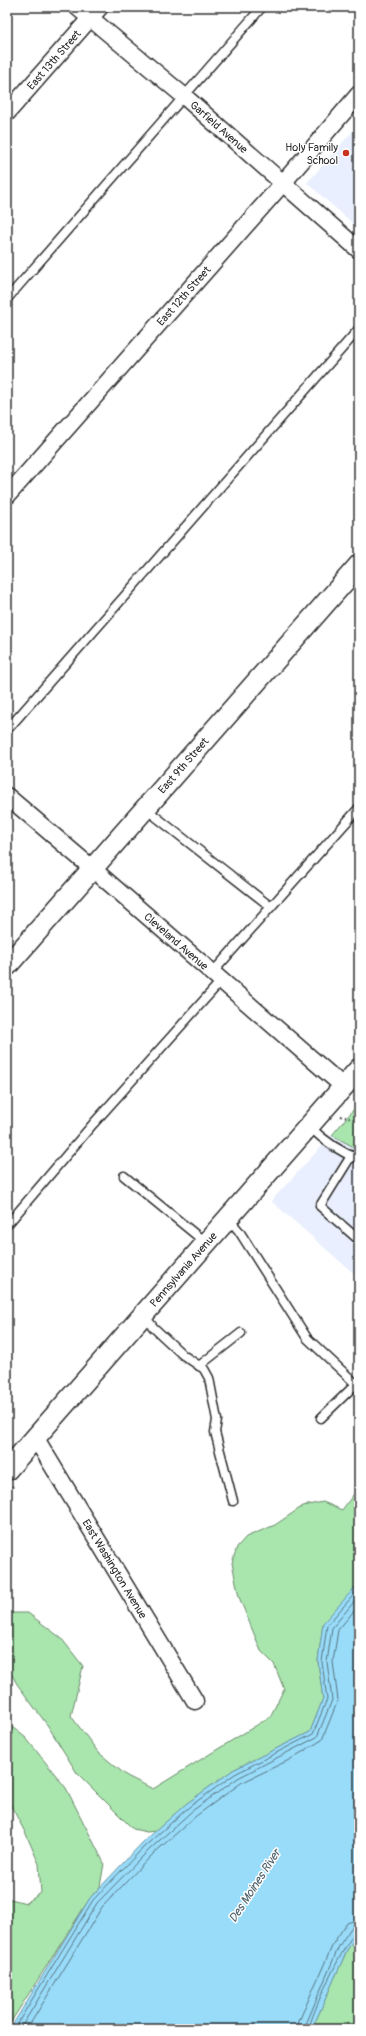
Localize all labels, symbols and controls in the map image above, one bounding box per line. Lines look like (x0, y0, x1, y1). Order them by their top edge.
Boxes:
street label: East 13th Street (24, 27, 84, 92)
street label: Garfield Avenue (188, 98, 251, 156)
place label: Holy Family School (285, 141, 338, 167)
marker: Holy Family School (341, 148, 351, 158)
street label: East 12th Street (154, 263, 214, 328)
street label: East 9th Street (155, 734, 212, 796)
street label: Cleveland Avenue (142, 910, 211, 973)
street label: Pennsylvania Avenue (147, 1229, 220, 1309)
street label: East Washington Avenue (80, 1517, 150, 1621)
water label: Des Moines River (226, 1845, 285, 1925)

